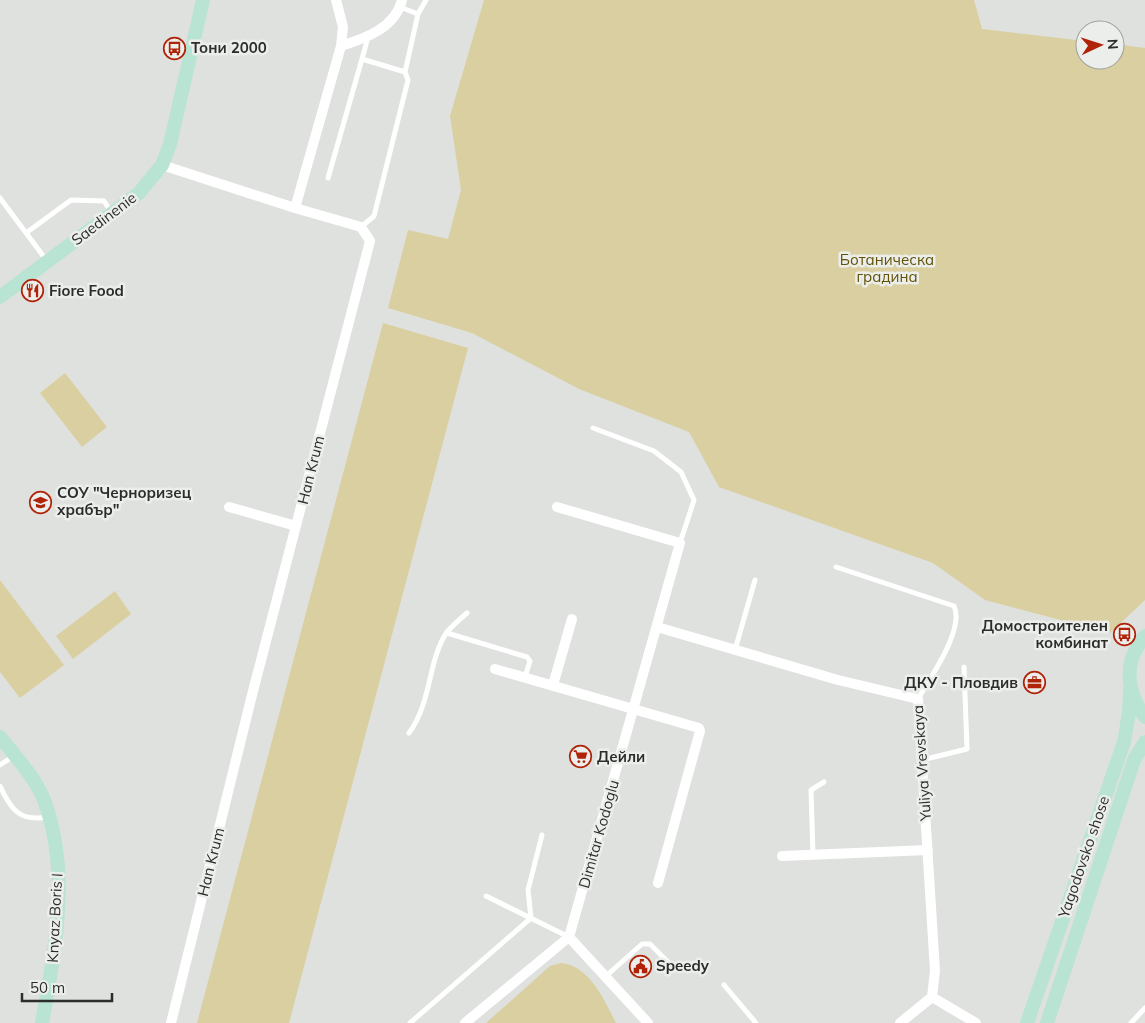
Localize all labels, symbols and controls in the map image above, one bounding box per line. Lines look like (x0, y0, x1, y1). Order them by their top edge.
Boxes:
north arrow (1075, 20, 1125, 70)
bus stop icon: Тони 2000 (163, 36, 187, 60)
place label: Тони 2000 (191, 38, 267, 57)
text: N (1104, 38, 1122, 50)
street label: Saedinenie (67, 188, 140, 249)
park label: Ботаническа градина (840, 250, 934, 286)
restaurant icon: Fiore Food (21, 279, 45, 303)
place label: Fiore Food (49, 281, 124, 300)
street label: Han Krum (293, 434, 328, 506)
place label: СОУ "Черноризец храбър" (56, 483, 192, 519)
school or university icon: СОУ "Черноризец храбър" (29, 490, 53, 514)
place label: Домостроителен комбинат (982, 616, 1109, 652)
bus stop icon: Домостроителен комбинат (1112, 623, 1136, 647)
office icon: ДКУ - Пловдив (1022, 671, 1046, 695)
place label: ДКУ - Пловдив (904, 673, 1018, 692)
street label: Yuliya Vrevskaya (908, 704, 935, 823)
supermarket icon: Дейли (569, 745, 593, 769)
place label: Дейли (597, 747, 645, 766)
street label: Dimitar Kodoglu (574, 777, 623, 890)
street label: Yagodovsko shose (1053, 793, 1113, 921)
street label: Han Krum (193, 826, 228, 898)
street label: Knyaz Boris I (43, 873, 66, 963)
public building icon: Speedy (628, 954, 652, 978)
place label: Speedy (656, 956, 710, 975)
scale bar (22, 970, 112, 1002)
text: 50 m (30, 978, 65, 997)

